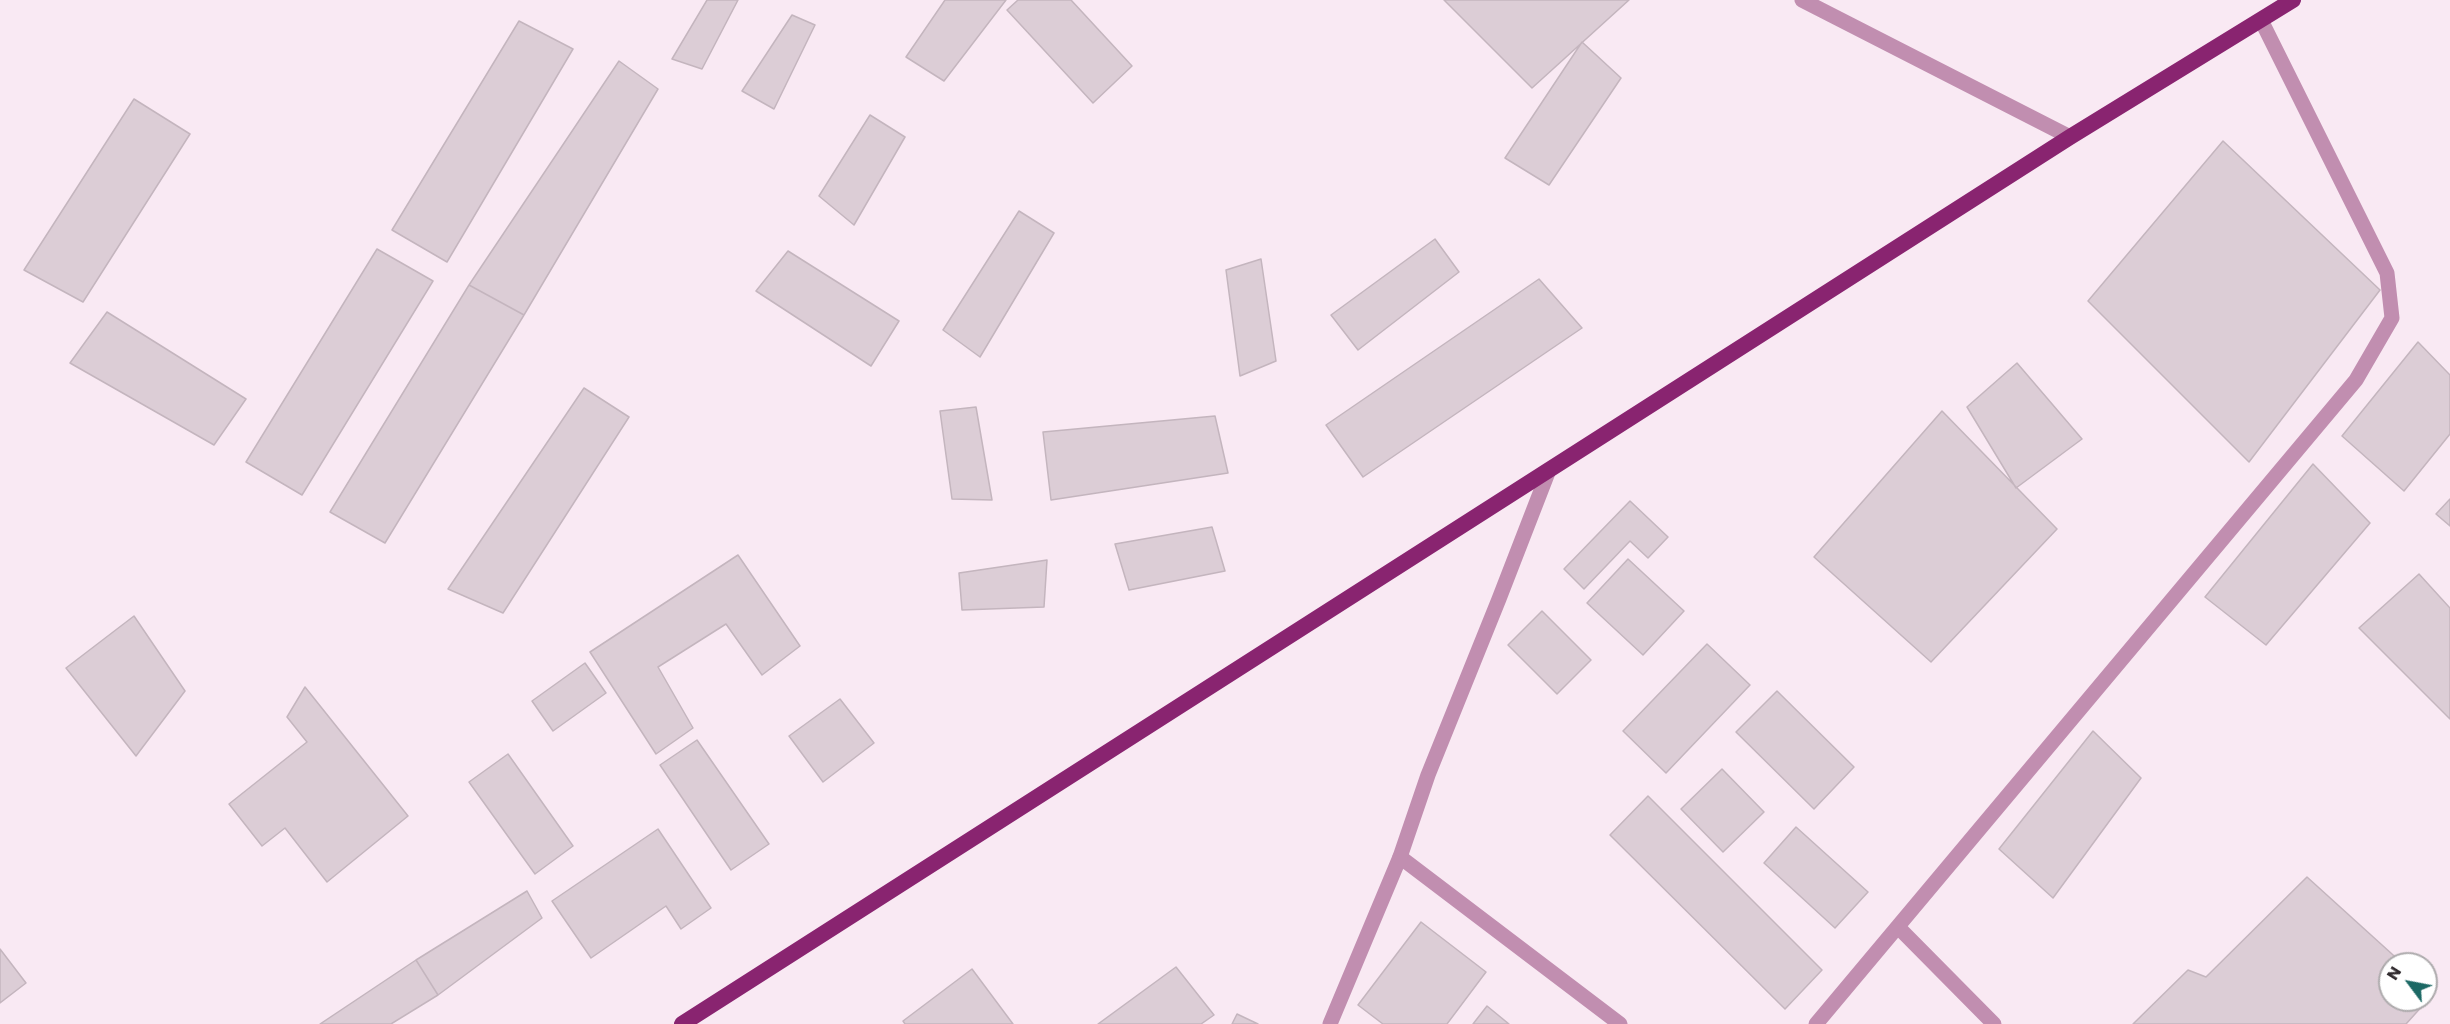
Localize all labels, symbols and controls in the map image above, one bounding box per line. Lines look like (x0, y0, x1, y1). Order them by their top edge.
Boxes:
north arrow (2378, 952, 2438, 1012)
text: N (2381, 962, 2407, 984)

